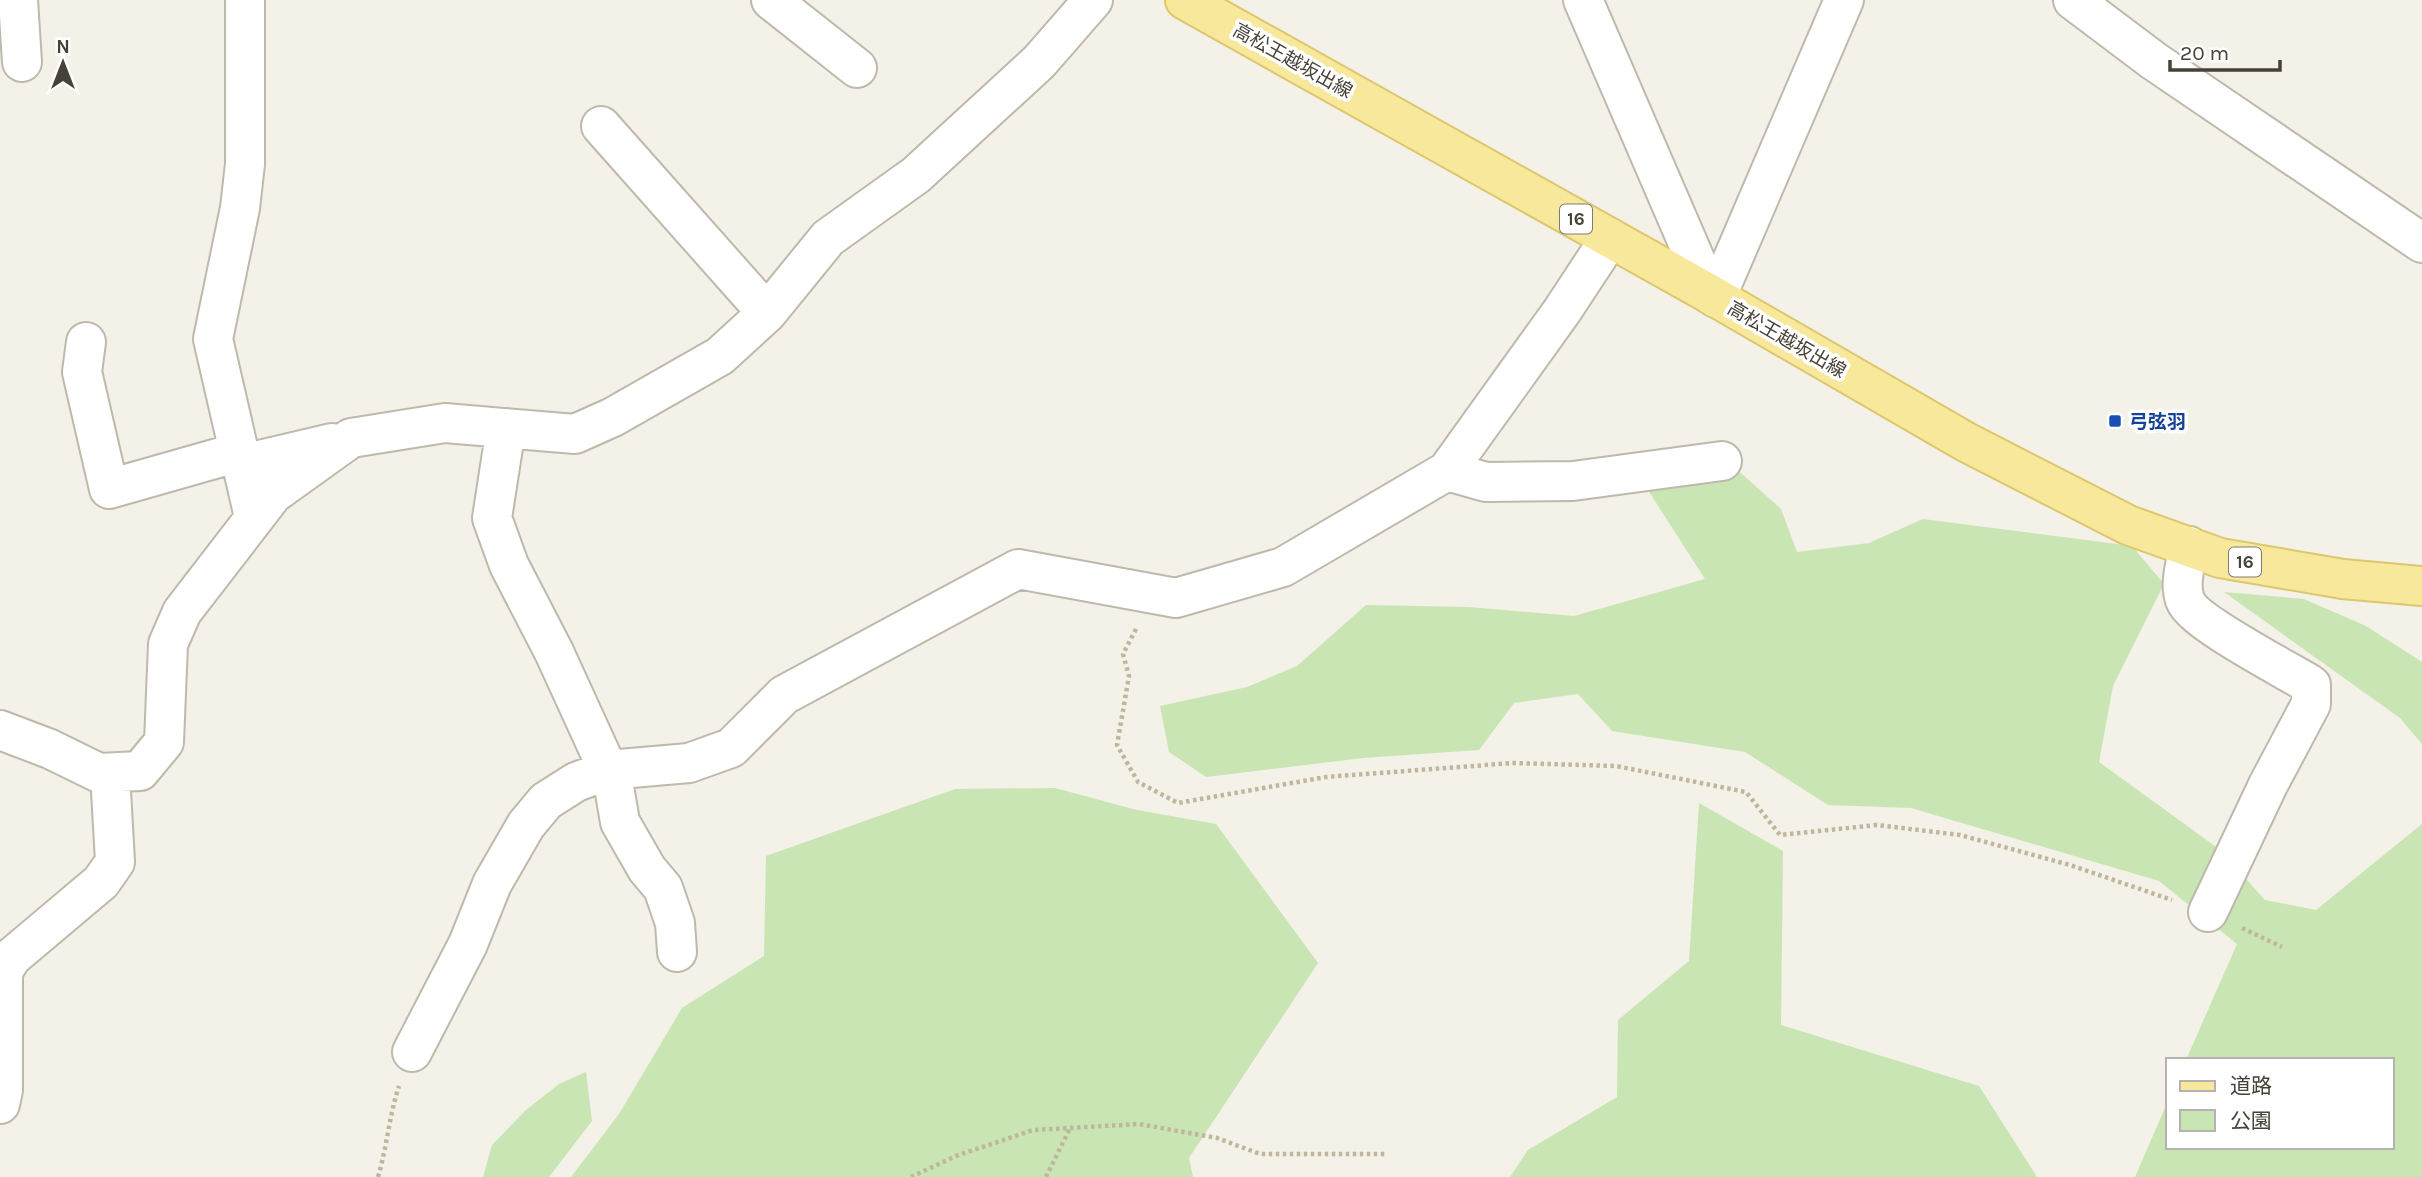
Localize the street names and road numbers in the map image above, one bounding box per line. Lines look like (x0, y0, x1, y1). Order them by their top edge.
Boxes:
street label: 高松王越坂出線 (1229, 19, 1356, 103)
road number: 16 (1560, 204, 1592, 233)
street label: 高松王越坂出線 (1723, 297, 1850, 383)
road number: 16 (2229, 548, 2261, 576)

